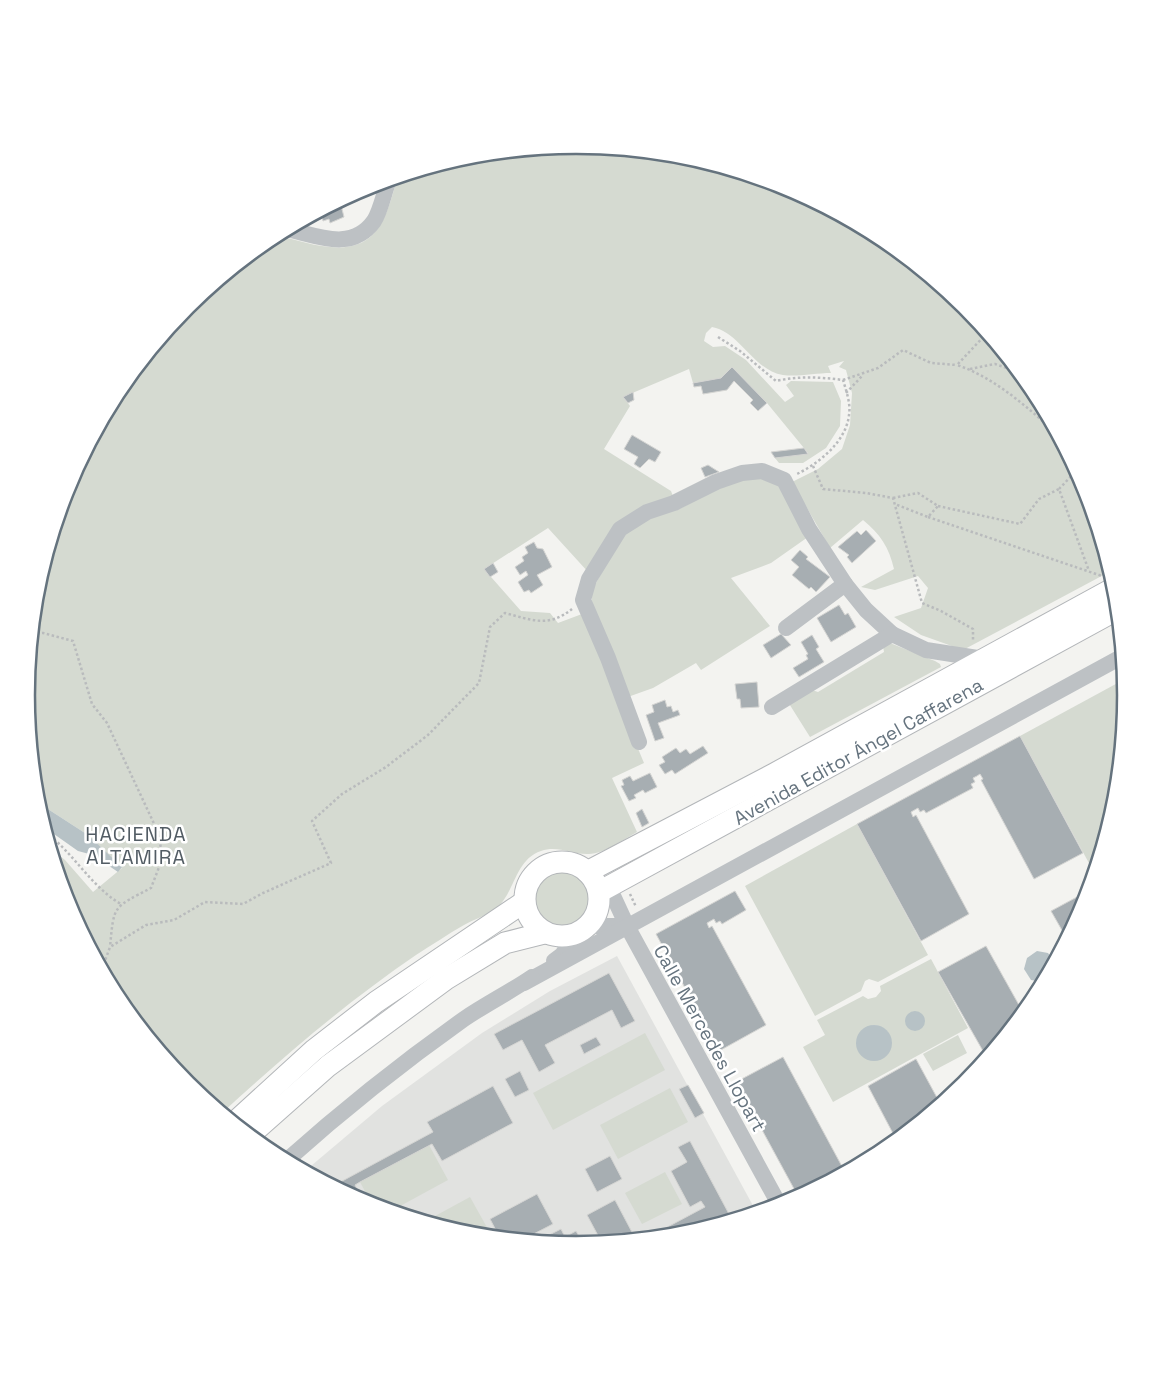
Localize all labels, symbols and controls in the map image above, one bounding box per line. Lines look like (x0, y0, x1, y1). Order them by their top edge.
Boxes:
street label: Avenida Editor Ángel Caffarena (729, 672, 988, 831)
district label: HACIENDA ALTAMIRA (85, 821, 187, 870)
street label: Calle Mercedes Llopart (648, 940, 771, 1136)

